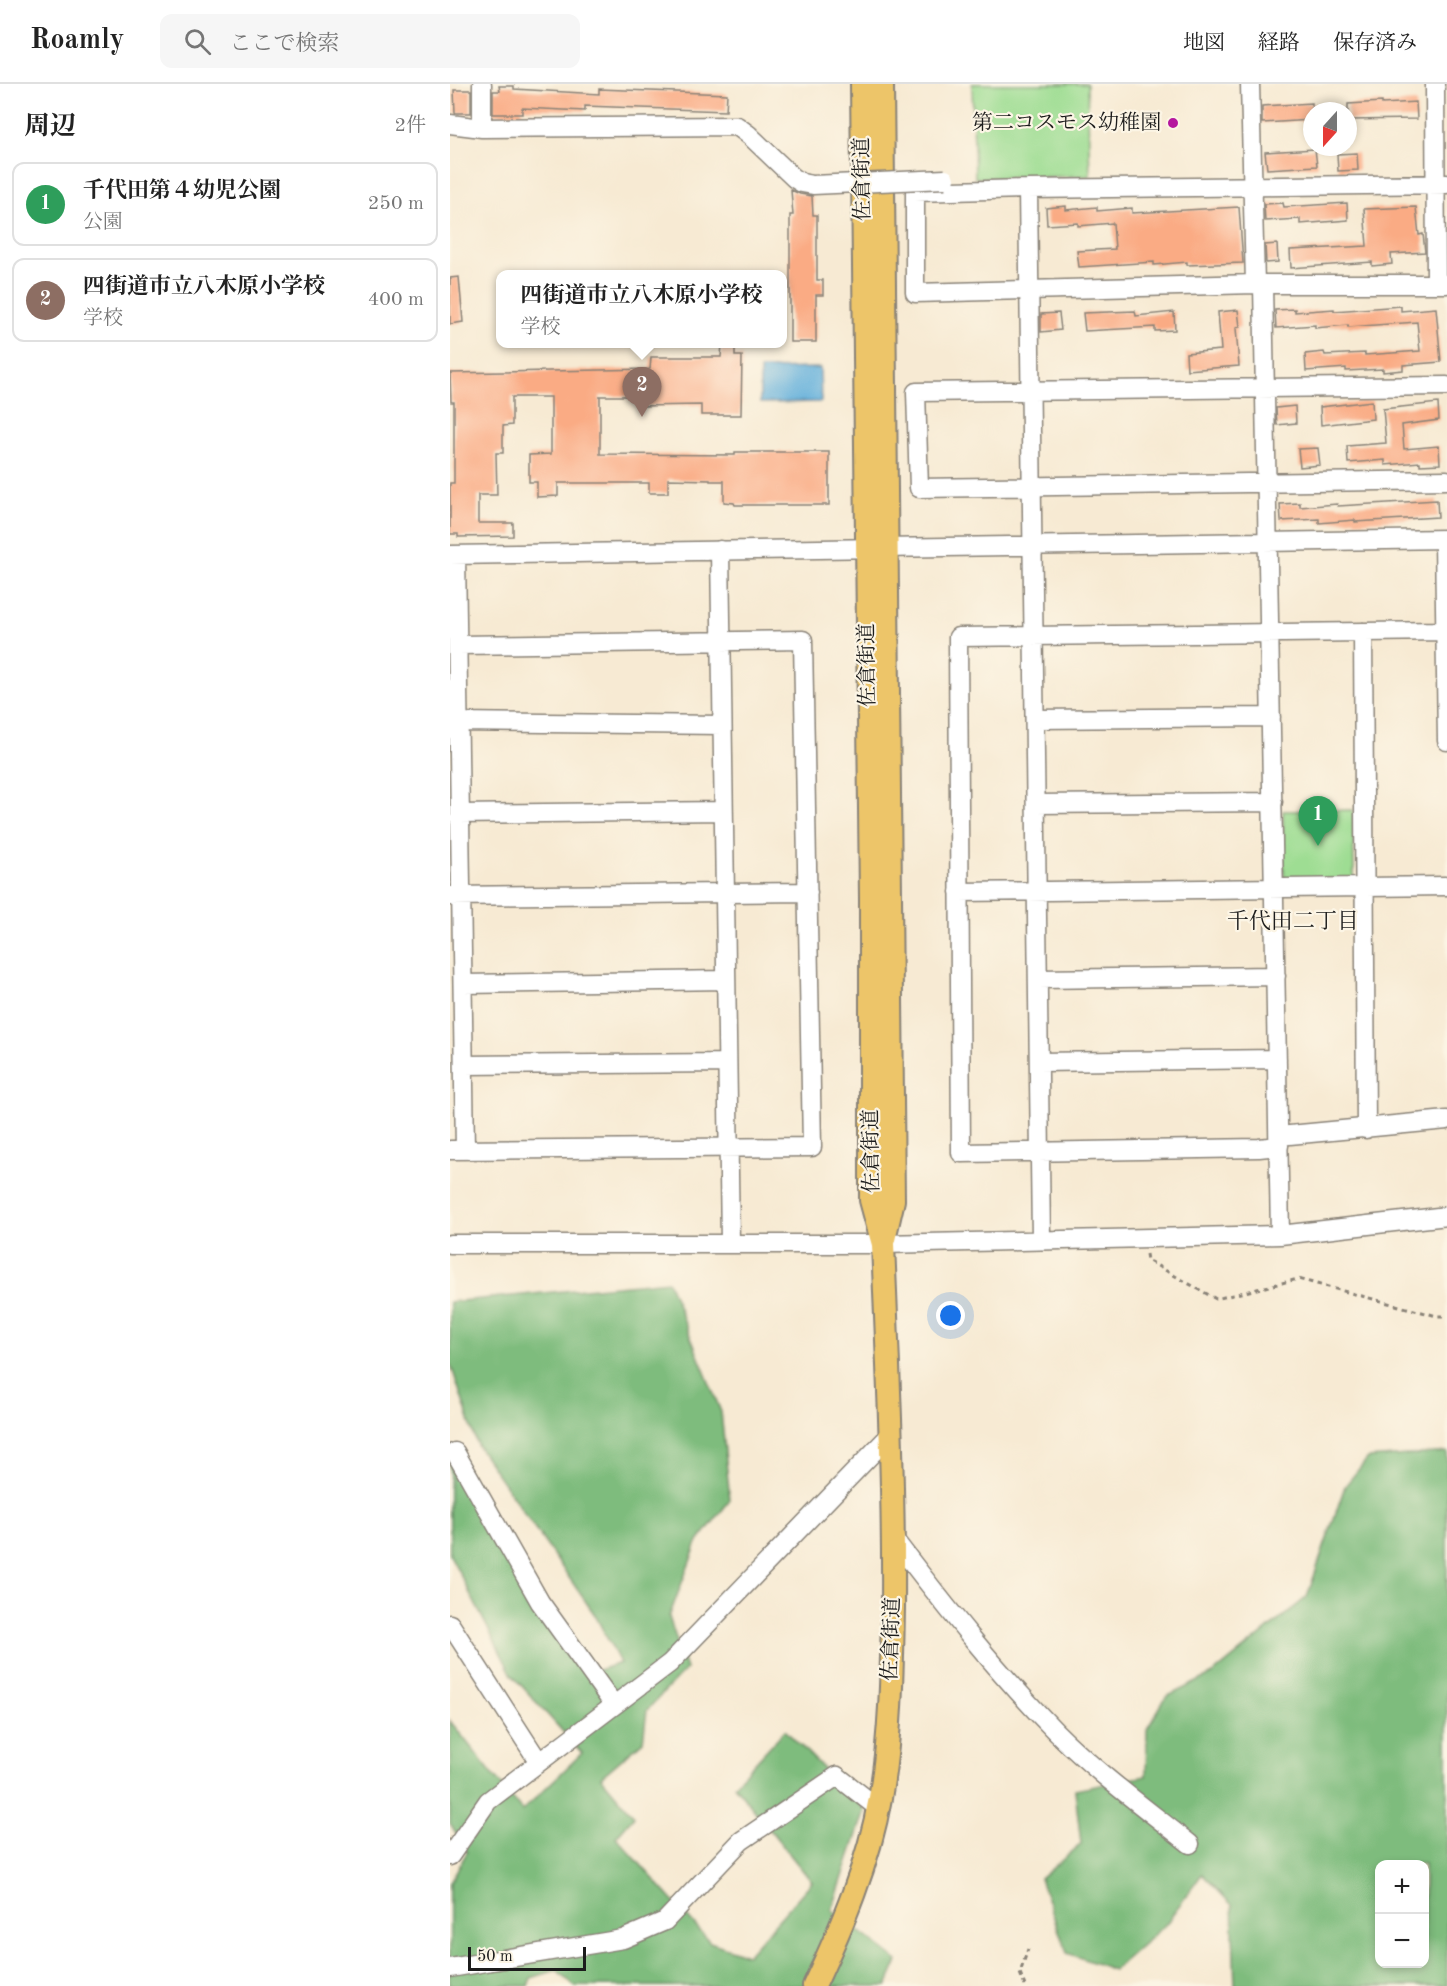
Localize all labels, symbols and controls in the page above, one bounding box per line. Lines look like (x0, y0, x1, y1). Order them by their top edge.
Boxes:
search box (160, 14, 580, 68)
icon: search (181, 25, 214, 58)
text: Roamly (30, 27, 124, 55)
text: ここで検索 (229, 33, 340, 55)
text: 地図 (1183, 33, 1225, 54)
text: 経路 (1258, 33, 1300, 54)
text: 保存済み (1333, 33, 1417, 54)
north arrow (1303, 102, 1357, 156)
place label: 第二コスモス幼稚園 (972, 111, 1161, 134)
text: 周辺 (24, 114, 76, 140)
text: 2件 (394, 116, 426, 136)
marker: 第二コスモス幼稚園 (1166, 116, 1180, 130)
street label: 佐倉街道 (850, 137, 874, 221)
text: 千代田第４幼児公園 (83, 180, 281, 202)
text: 1 (40, 194, 51, 214)
text: 250 m (368, 194, 424, 214)
text: 公園 (83, 213, 123, 233)
popup (496, 270, 787, 348)
text: 四街道市立八木原小学校 (83, 276, 325, 298)
text: 四街道市立八木原小学校 (520, 285, 763, 307)
text: 2 (40, 290, 51, 310)
text: 400 m (368, 290, 424, 310)
text: 学校 (83, 309, 123, 329)
text: 学校 (520, 318, 560, 338)
pin: 2 (622, 368, 662, 417)
street label: 佐倉街道 (855, 623, 879, 707)
pin: 1 (1298, 796, 1338, 846)
district label: 千代田二丁目 (1227, 909, 1359, 933)
street label: 佐倉街道 (859, 1109, 883, 1193)
your location (936, 1301, 965, 1330)
street label: 佐倉街道 (878, 1597, 904, 1681)
map controls (1375, 1860, 1429, 1968)
button: + (1375, 1860, 1429, 1914)
button: − (1375, 1914, 1429, 1968)
scale bar (468, 1944, 586, 1972)
text: 50 m (477, 1949, 513, 1965)

